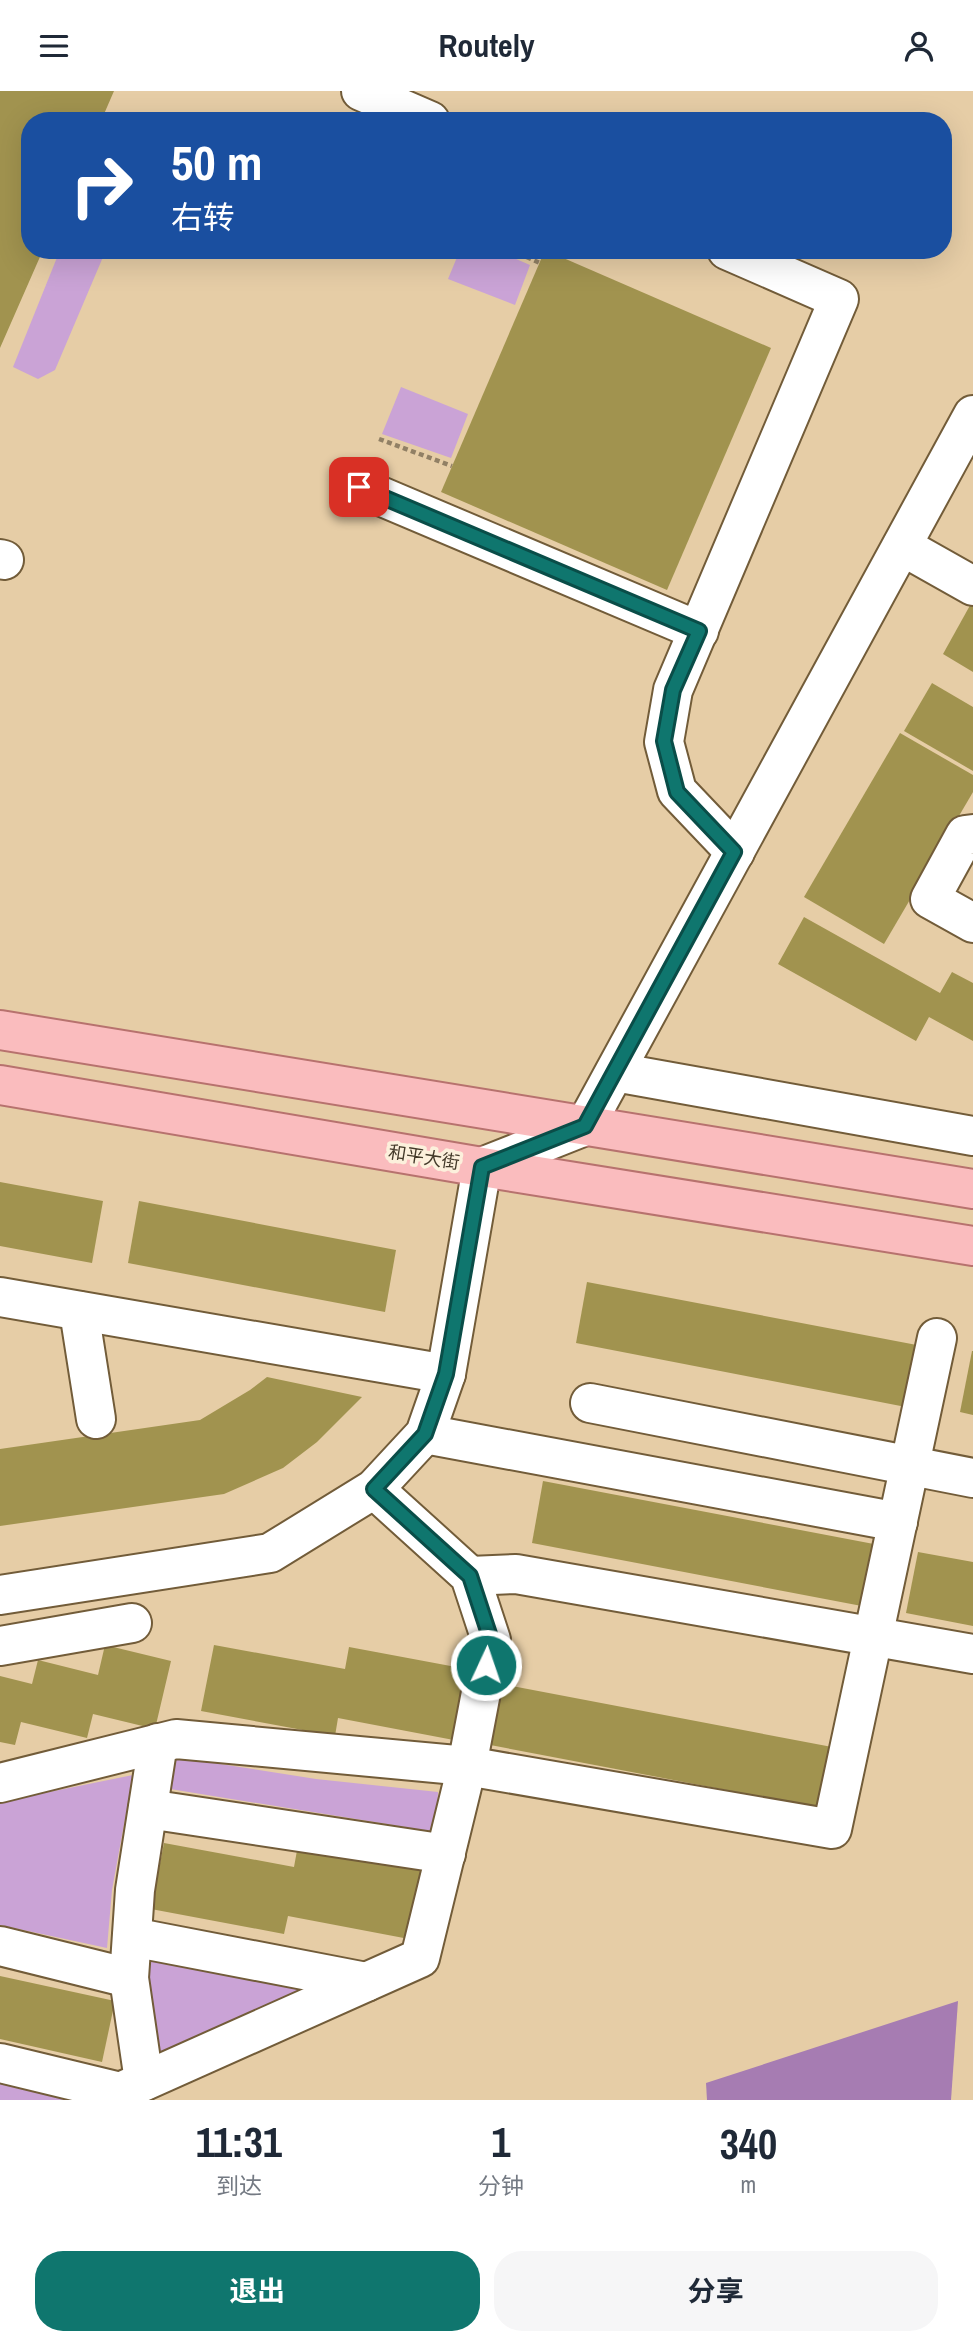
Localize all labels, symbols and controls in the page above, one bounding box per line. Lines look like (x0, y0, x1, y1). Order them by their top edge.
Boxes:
text: Routely (438, 24, 535, 67)
icon: menu (35, 27, 73, 65)
icon: person (900, 27, 938, 65)
text: 50 m (171, 129, 263, 195)
icon: right (56, 140, 147, 231)
text: 右转 (171, 196, 235, 239)
pin (329, 457, 389, 517)
icon: arrive (340, 468, 378, 506)
street label: 和平大街 (386, 1139, 462, 1175)
position arrow (449, 1628, 523, 1702)
text: 11:31 (196, 2114, 282, 2170)
text: 1 (491, 2114, 510, 2170)
text: 340 (720, 2116, 777, 2172)
text: m (741, 2169, 756, 2200)
text: 到达 (216, 2170, 262, 2201)
text: 分钟 (478, 2170, 524, 2201)
button: 退出 (35, 2251, 480, 2331)
button: 分享 (494, 2251, 938, 2331)

